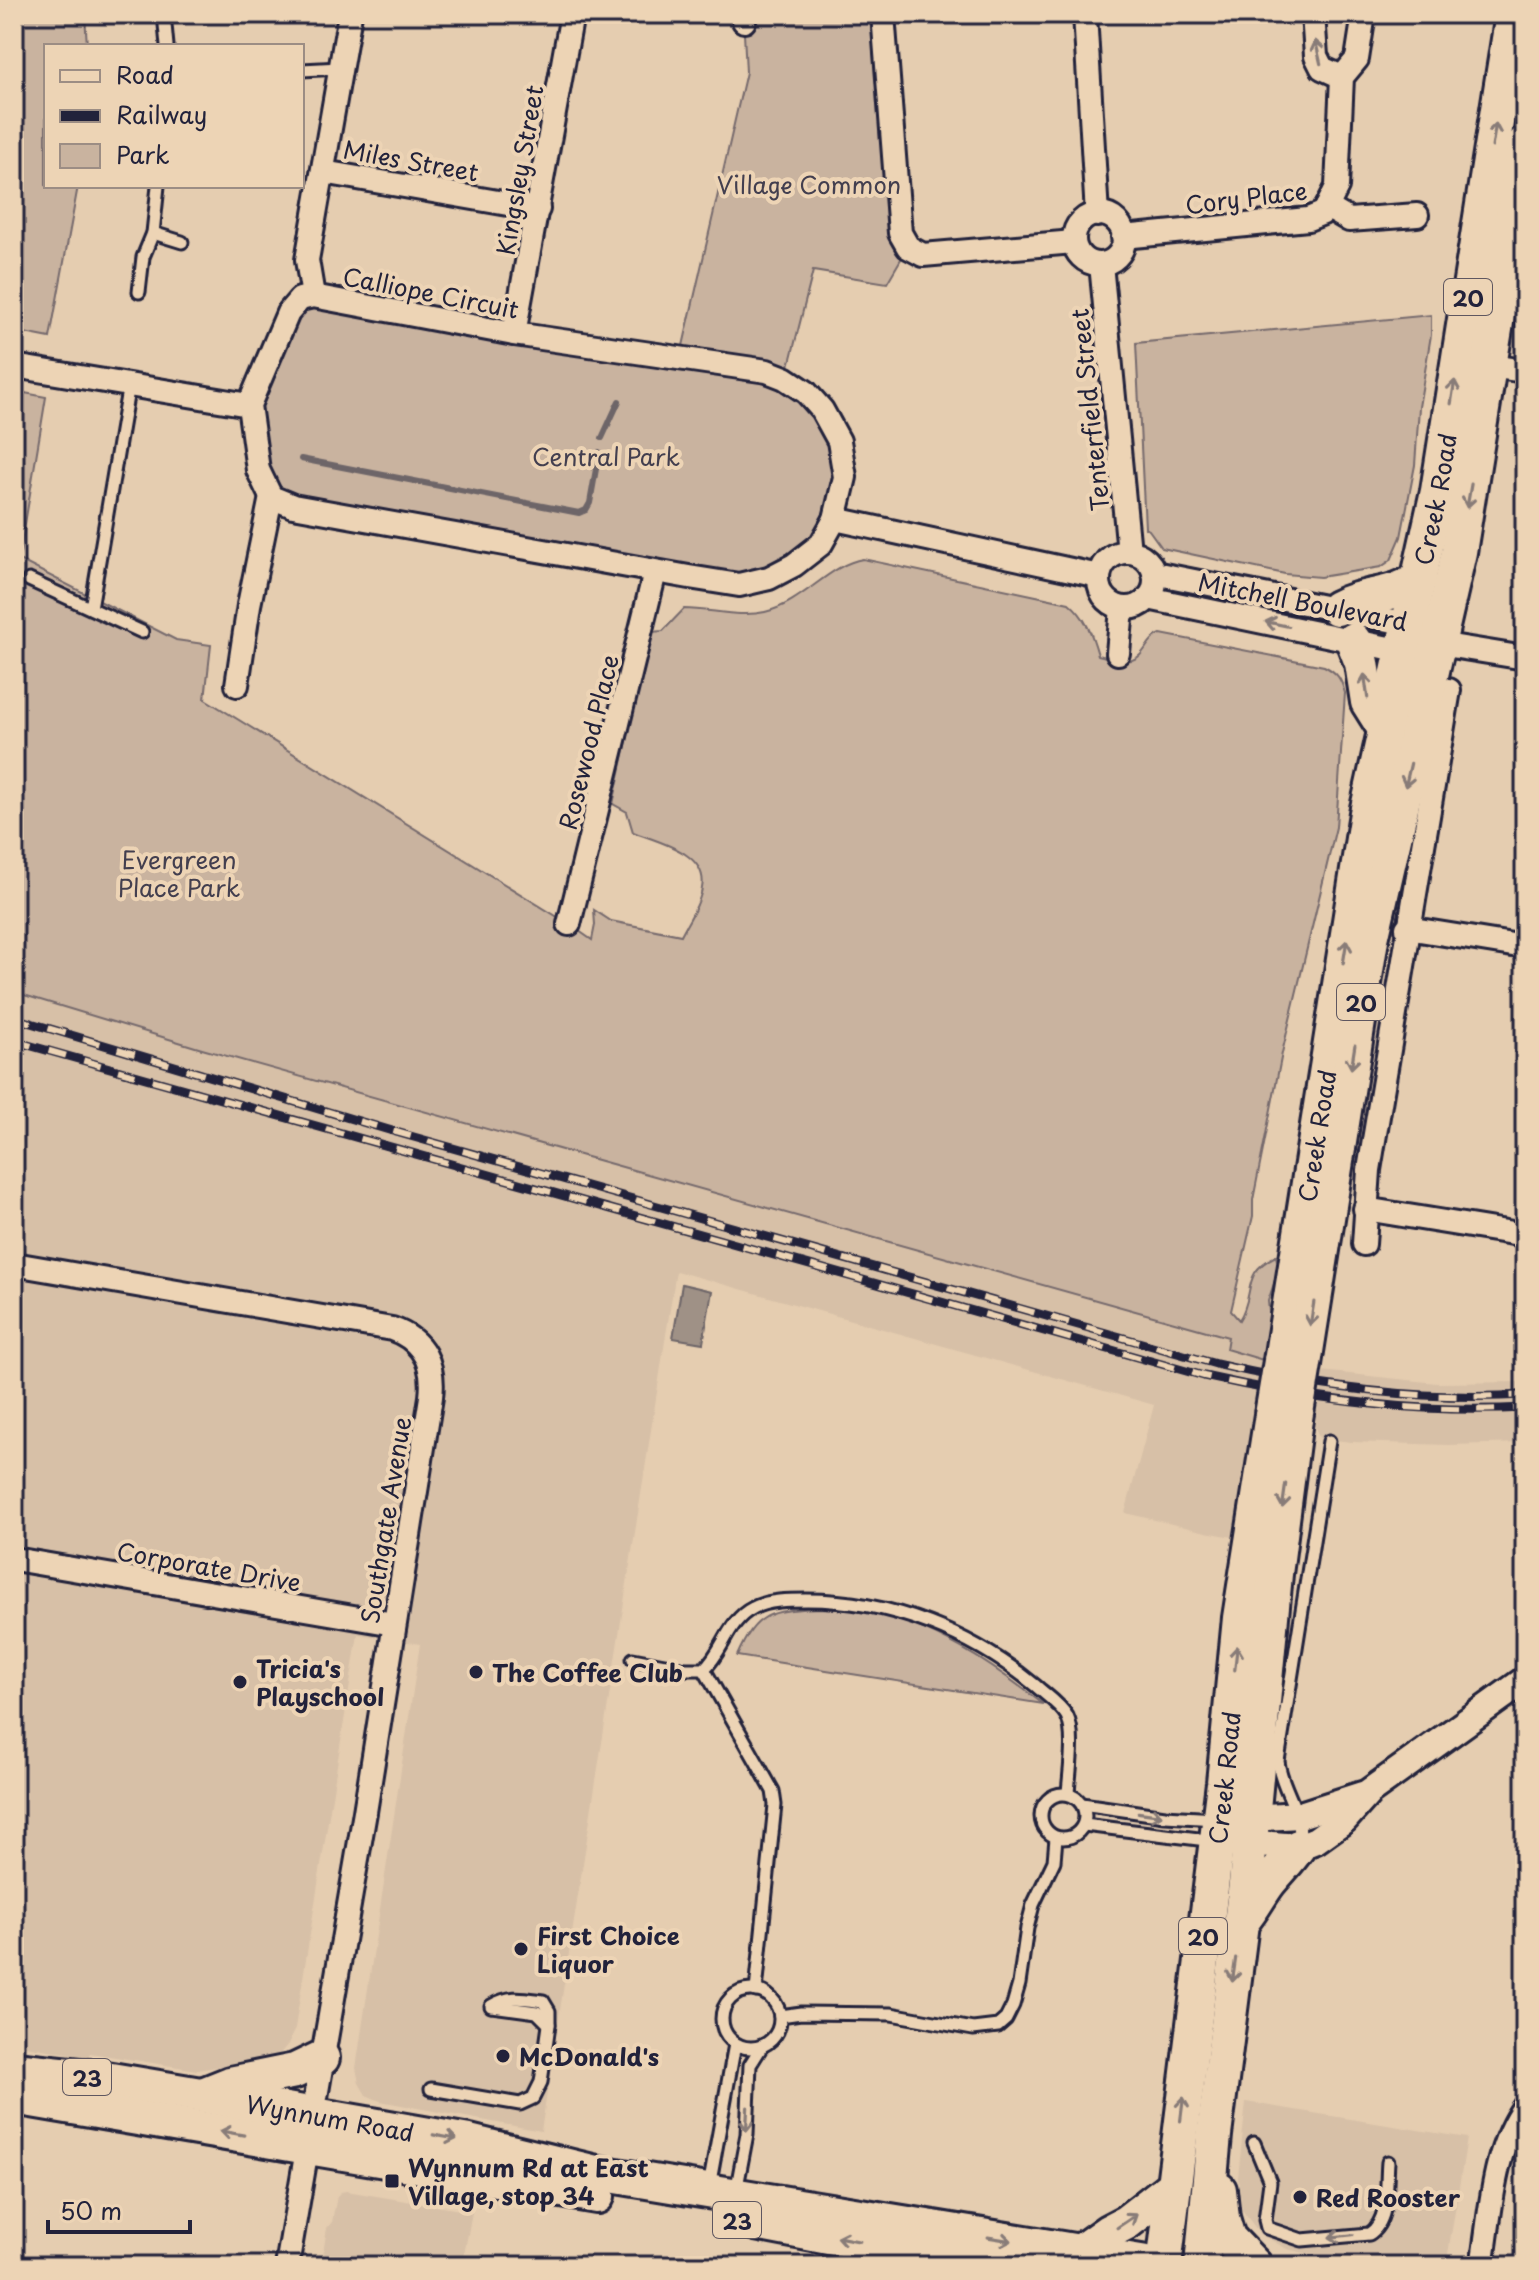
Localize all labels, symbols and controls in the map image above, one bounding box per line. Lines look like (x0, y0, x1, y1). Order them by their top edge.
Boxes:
one-way arrow (1310, 40, 1325, 65)
legend (44, 44, 304, 188)
text: Road (116, 56, 174, 92)
street label: Kingsley Street (486, 82, 552, 258)
text: Railway (116, 96, 207, 132)
one-way arrow (1487, 123, 1502, 148)
street label: Miles Street (341, 130, 482, 190)
text: Park (116, 136, 170, 172)
park label: Village Common (717, 166, 901, 202)
street label: Cory Place (1183, 172, 1309, 222)
street label: Calliope Circuit (340, 257, 522, 327)
road number: 20 (1444, 279, 1492, 315)
street label: Tenterfield Street (1060, 307, 1118, 513)
one-way arrow (1447, 380, 1462, 405)
street label: Creek Road (1404, 431, 1465, 568)
park label: Central Park (532, 438, 680, 474)
one-way arrow (1460, 483, 1475, 508)
street label: Mitchell Boulevard (1195, 563, 1411, 639)
one-way arrow (1265, 616, 1290, 631)
street label: Rosewood Place (549, 651, 627, 833)
one-way arrow (1358, 674, 1373, 699)
one-way arrow (1400, 761, 1415, 787)
park label: Evergreen Place Park (118, 841, 240, 905)
one-way arrow (1338, 939, 1353, 965)
road number: 20 (1337, 984, 1385, 1020)
one-way arrow (1344, 1044, 1359, 1069)
street label: Creek Road (1288, 1067, 1344, 1205)
one-way arrow (1304, 1301, 1319, 1326)
street label: Southgate Avenue (351, 1414, 419, 1626)
one-way arrow (1276, 1483, 1291, 1508)
street label: Corporate Drive (114, 1532, 304, 1600)
one-way arrow (1228, 1645, 1243, 1671)
place label: Tricia's Playschool (256, 1650, 384, 1714)
place label: The Coffee Club (492, 1654, 683, 1690)
marker: The Coffee Club (467, 1663, 485, 1681)
marker: Tricia's Playschool (231, 1673, 249, 1691)
street label: Creek Road (1199, 1710, 1249, 1846)
one-way arrow (1137, 1807, 1162, 1822)
place label: First Choice Liquor (537, 1917, 680, 1981)
road number: 20 (1179, 1918, 1227, 1954)
marker: First Choice Liquor (512, 1940, 530, 1958)
one-way arrow (1226, 1956, 1241, 1983)
place label: McDonald's (519, 2038, 659, 2074)
marker: McDonald's (494, 2047, 512, 2065)
road number: 23 (63, 2059, 111, 2095)
street label: Wynnum Road (243, 2085, 417, 2150)
one-way arrow (1174, 2097, 1189, 2123)
one-way arrow (740, 2105, 755, 2132)
one-way arrow (220, 2125, 245, 2140)
one-way arrow (432, 2131, 457, 2146)
place label: Wynnum Rd at East Village, stop 34 (408, 2149, 649, 2213)
marker: Wynnum Rd at East Village, stop 34 (383, 2172, 401, 2190)
place label: Red Rooster (1316, 2179, 1461, 2215)
scale bar (48, 2184, 190, 2234)
marker: Red Rooster (1291, 2188, 1309, 2206)
text: 50 m (60, 2192, 122, 2228)
road number: 23 (713, 2202, 761, 2238)
one-way arrow (1115, 2212, 1138, 2228)
one-way arrow (1328, 2229, 1355, 2244)
one-way arrow (835, 2231, 861, 2246)
one-way arrow (986, 2233, 1012, 2248)

